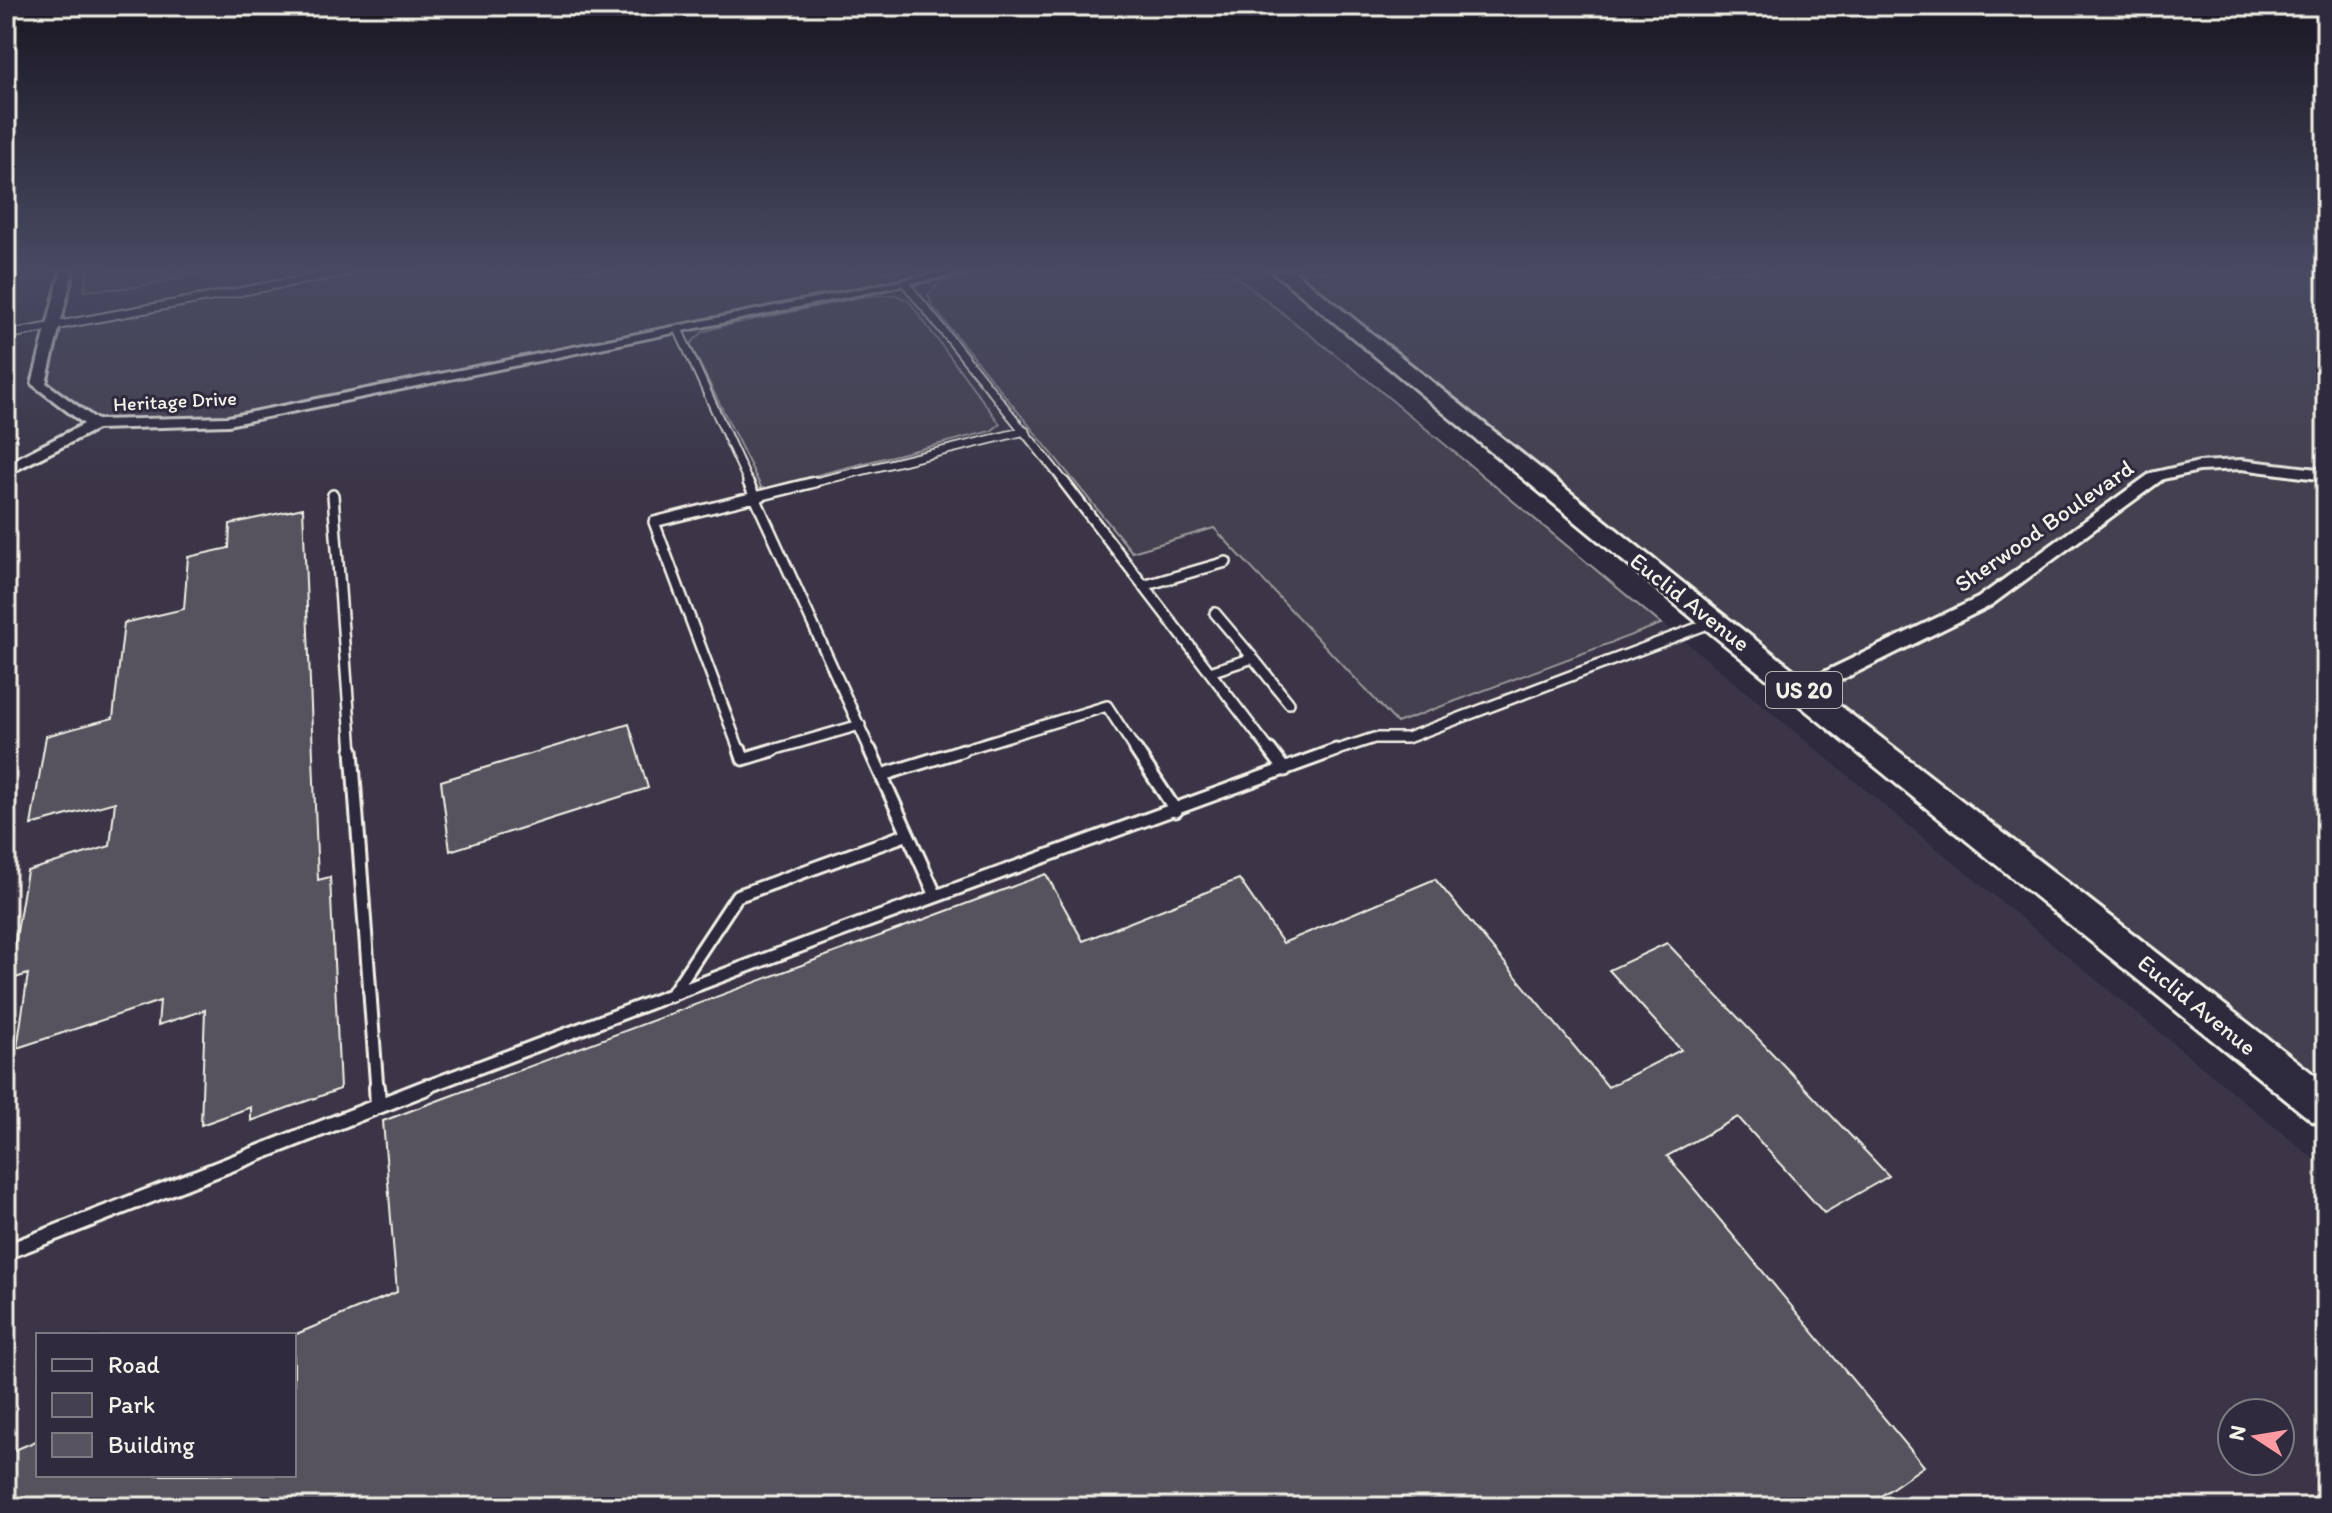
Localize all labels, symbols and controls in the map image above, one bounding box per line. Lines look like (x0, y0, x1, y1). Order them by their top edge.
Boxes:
street label: Heritage Drive (113, 386, 237, 416)
street label: Sherwood Boulevard (1949, 453, 2139, 598)
street label: Euclid Avenue (1625, 546, 1756, 657)
road number: US 20 (1766, 672, 1842, 708)
street label: Euclid Avenue (2132, 948, 2262, 1061)
legend (36, 1333, 296, 1477)
text: Road (108, 1350, 160, 1379)
text: Park (108, 1390, 155, 1419)
north arrow (2216, 1397, 2296, 1477)
text: N (2222, 1423, 2252, 1443)
text: Building (108, 1430, 195, 1459)

